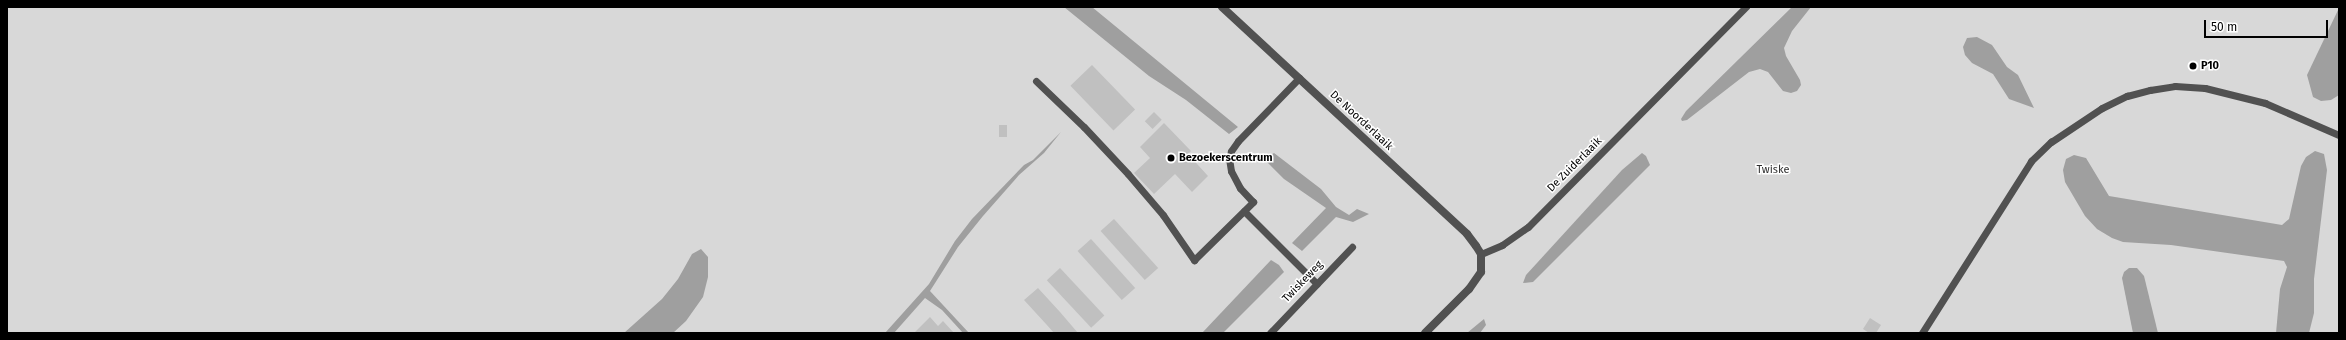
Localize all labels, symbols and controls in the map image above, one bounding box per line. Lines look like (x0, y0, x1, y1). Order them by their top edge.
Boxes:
scale bar (2206, 12, 2330, 38)
text: 50 m (2211, 20, 2237, 34)
place label: P10 (2201, 59, 2219, 73)
marker: P10 (2188, 61, 2198, 71)
street label: De Noorderlaaik (1327, 89, 1395, 153)
street label: De Zuiderlaaik (1545, 135, 1605, 195)
place label: Bezoekerscentrum (1179, 151, 1273, 165)
marker: Bezoekerscentrum (1166, 153, 1176, 163)
park label: Twiske (1756, 163, 1790, 177)
street label: Twiskeweg (1280, 258, 1326, 306)

